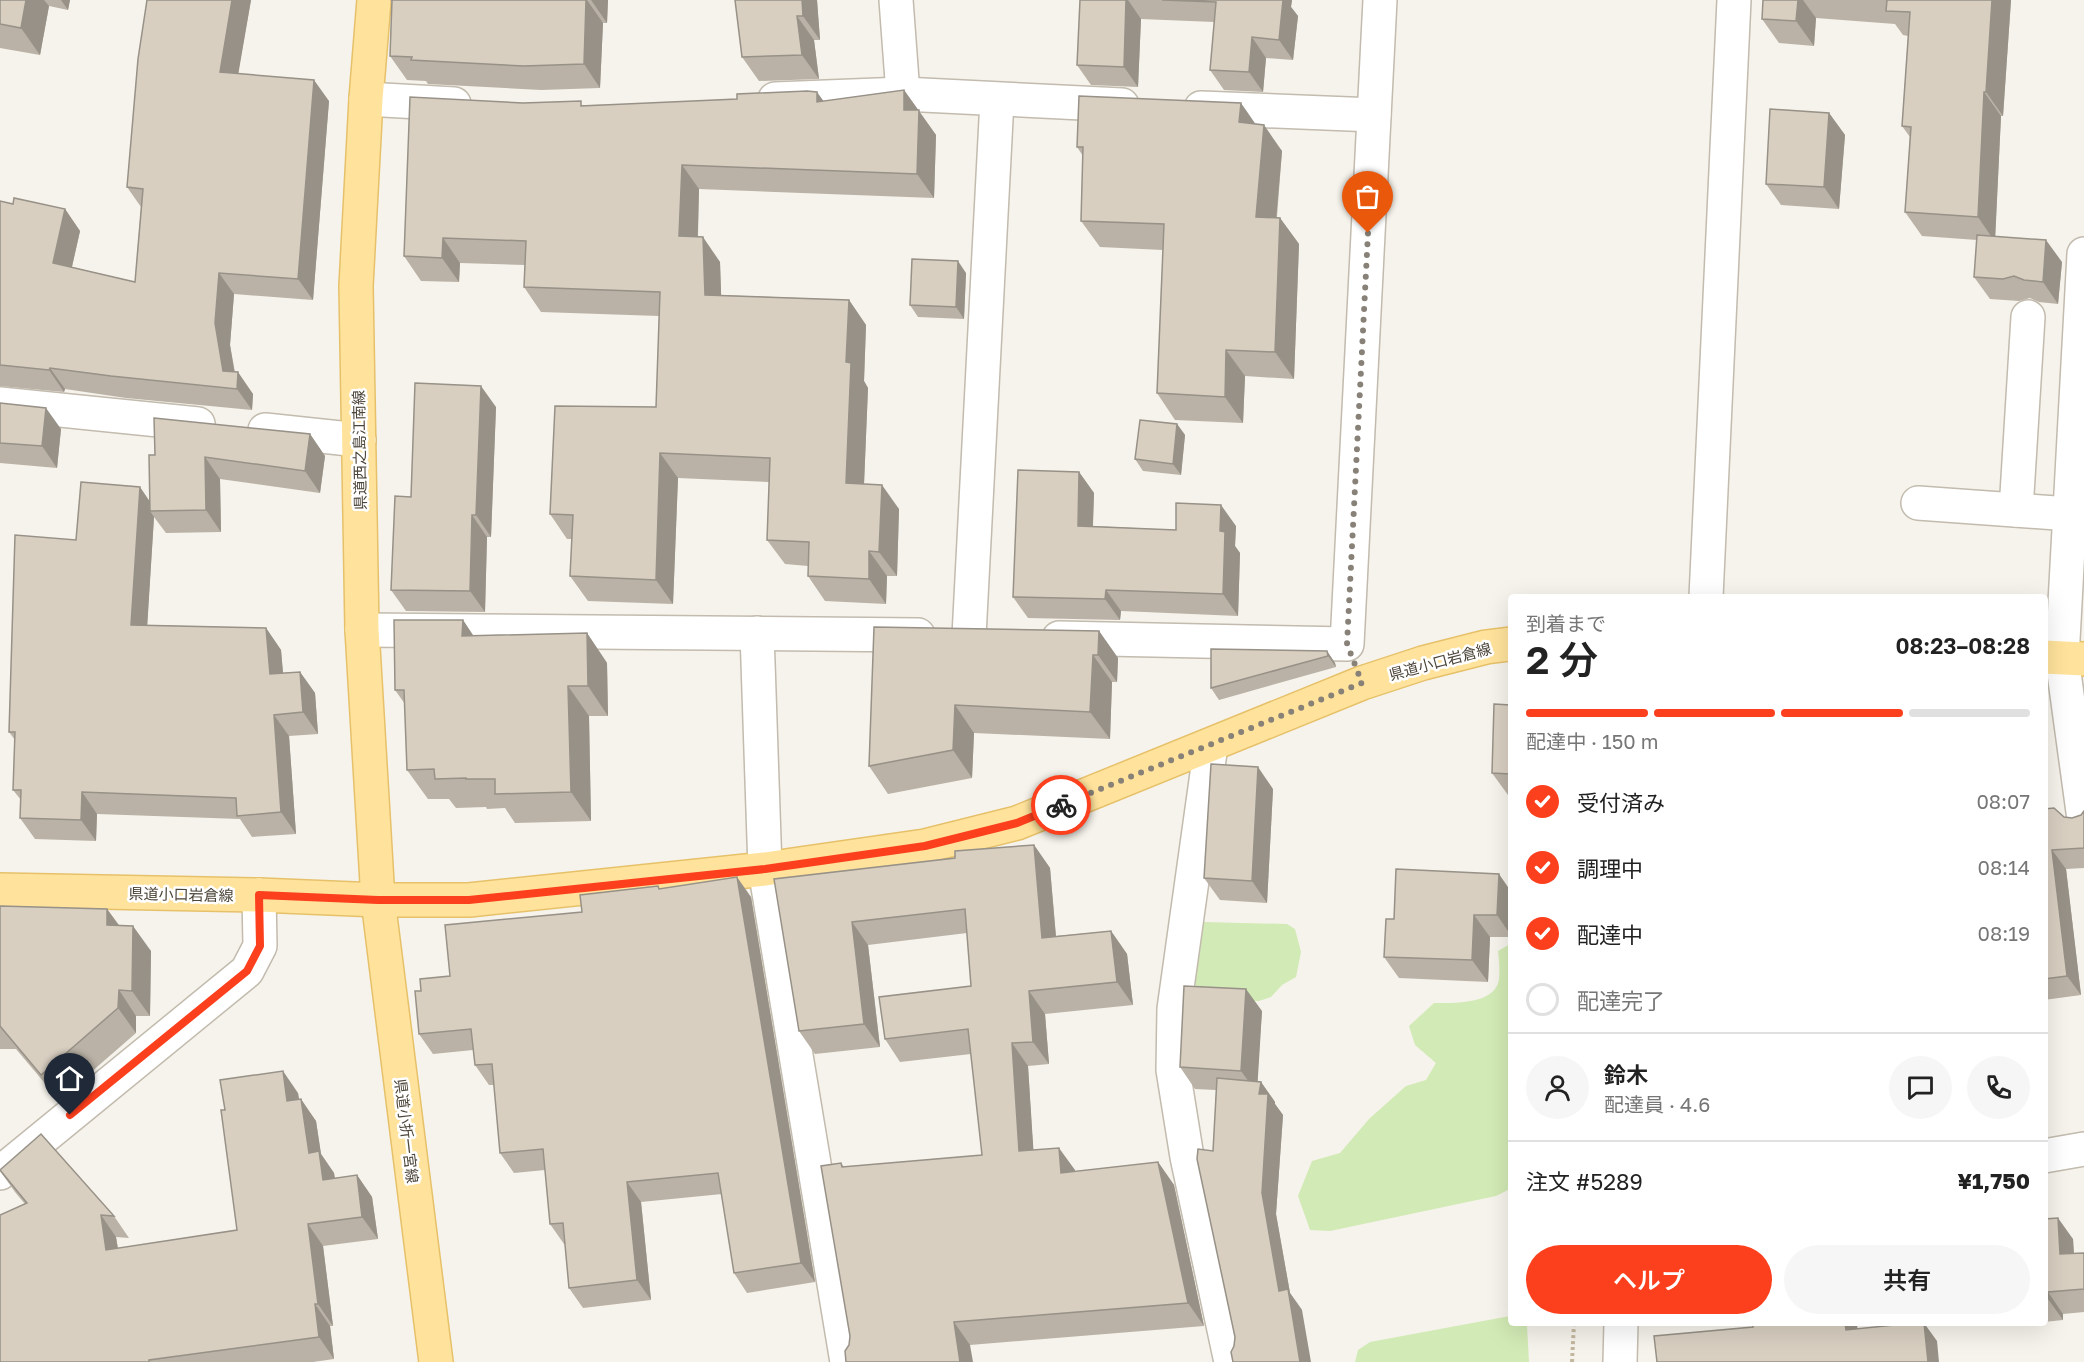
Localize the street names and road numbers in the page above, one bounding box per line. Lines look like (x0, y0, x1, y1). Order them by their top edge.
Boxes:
street label: 県道西之島江南線 (349, 390, 369, 510)
street label: 県道小口岩倉線 (1387, 639, 1493, 683)
street label: 県道小口岩倉線 (128, 884, 234, 904)
street label: 県道小折一宮線 (392, 1078, 422, 1184)

